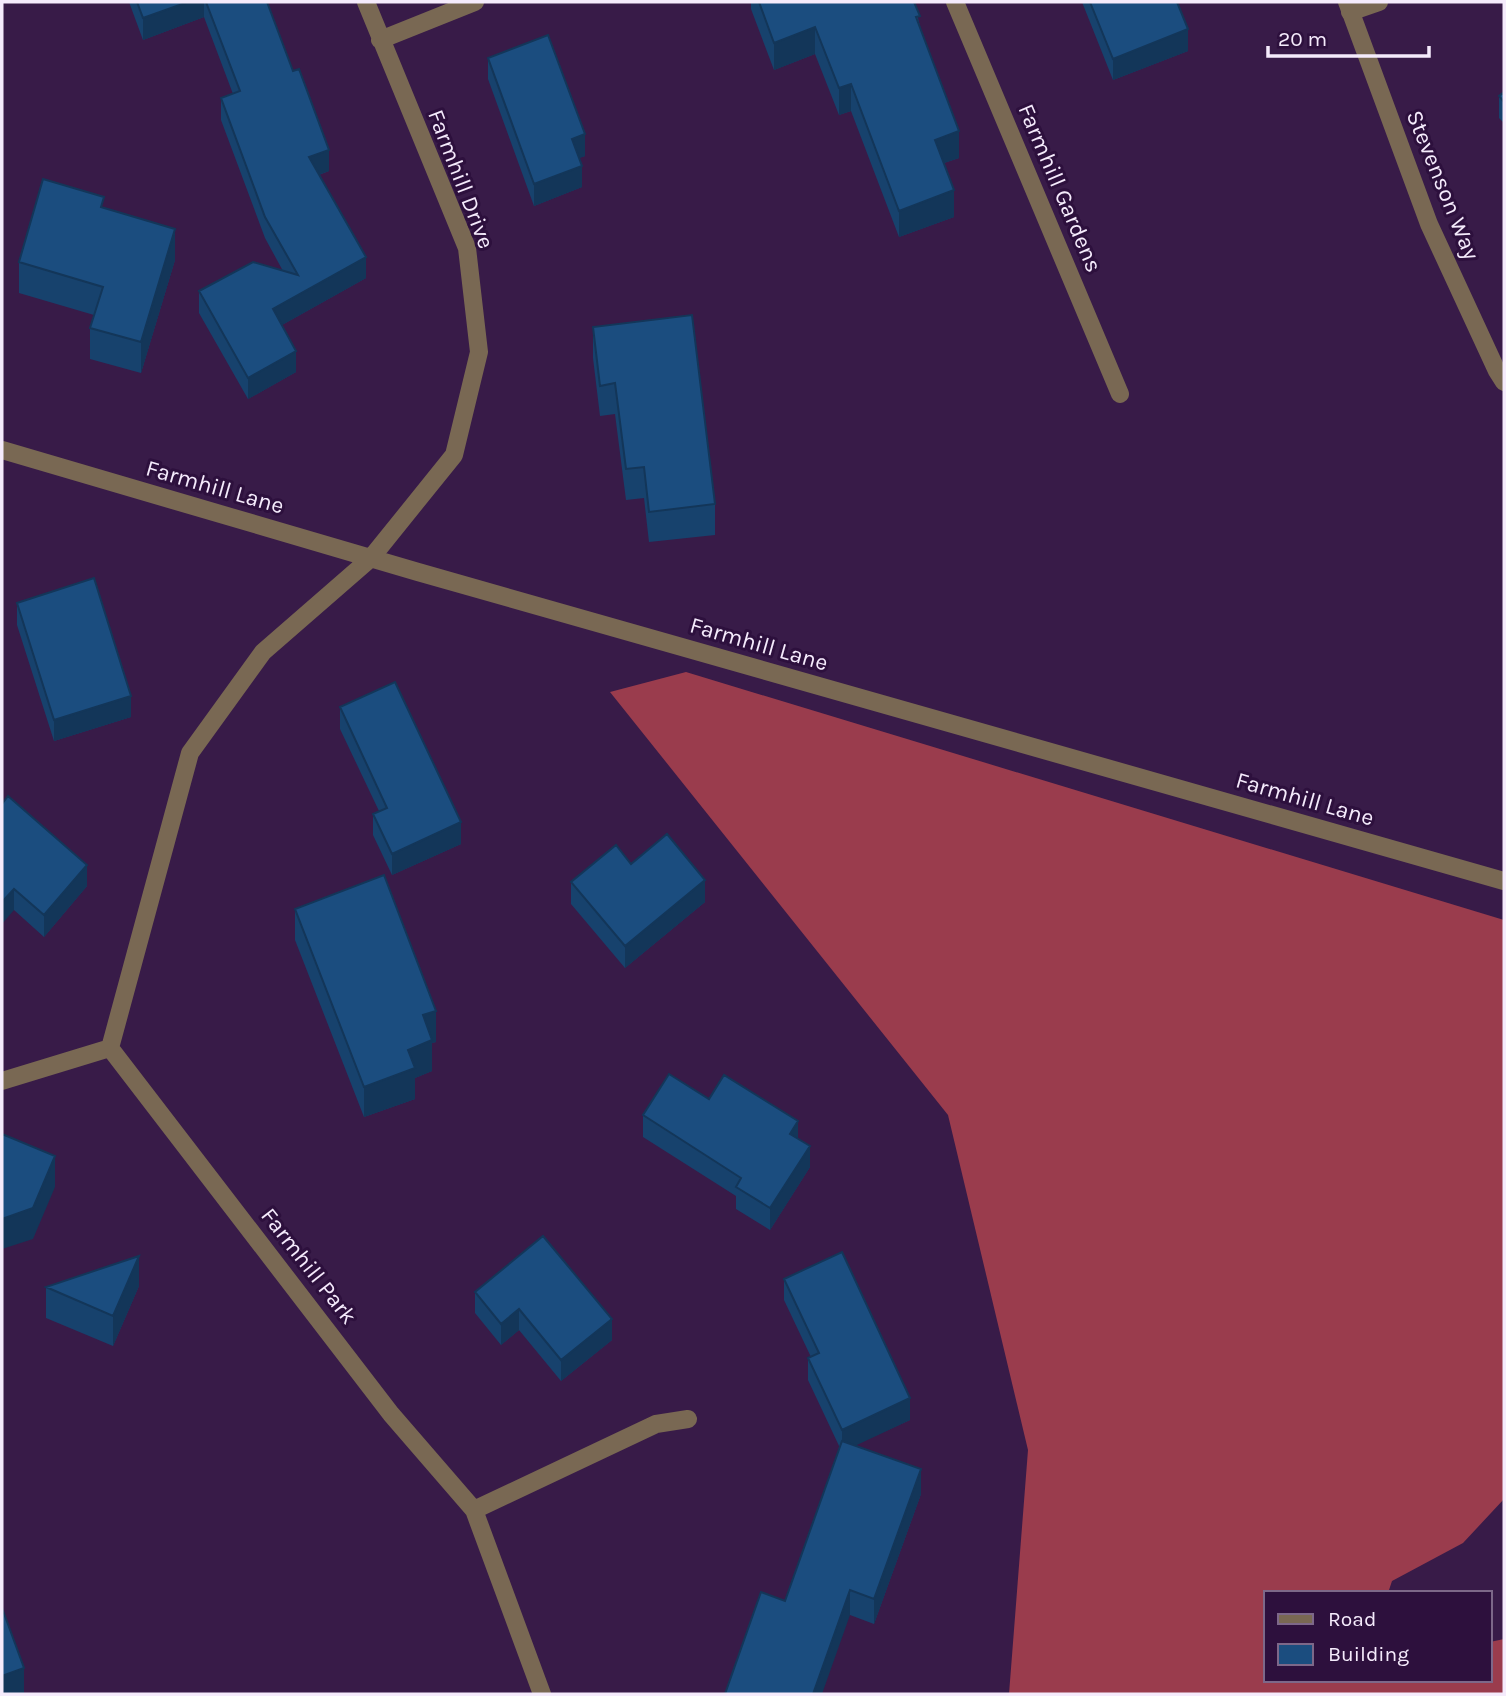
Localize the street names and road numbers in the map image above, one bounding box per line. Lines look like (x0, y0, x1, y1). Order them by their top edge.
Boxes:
street label: Farmhill Gardens (1012, 100, 1108, 276)
street label: Farmhill Drive (422, 106, 500, 252)
street label: Stevenson Way (1401, 106, 1485, 264)
street label: Farmhill Lane (143, 454, 287, 520)
street label: Farmhill Lane (687, 611, 831, 677)
street label: Farmhill Lane (1233, 766, 1377, 832)
street label: Farmhill Park (255, 1203, 363, 1329)

